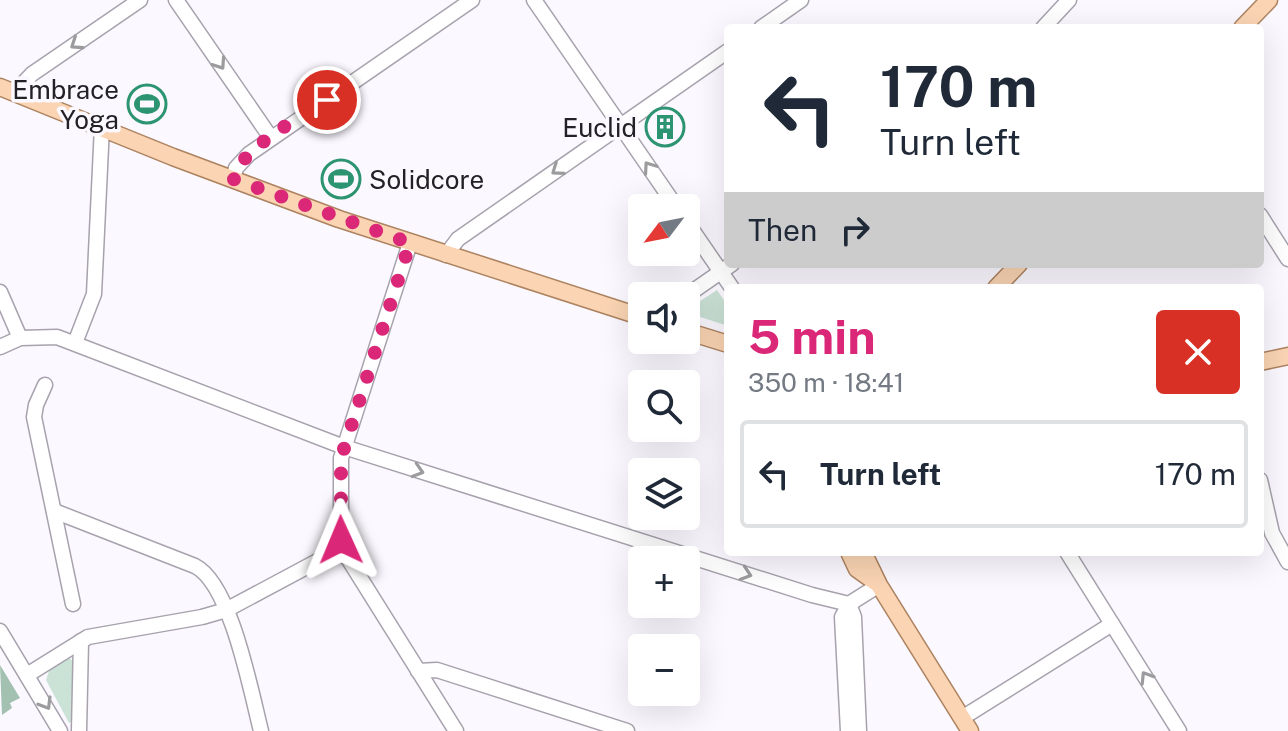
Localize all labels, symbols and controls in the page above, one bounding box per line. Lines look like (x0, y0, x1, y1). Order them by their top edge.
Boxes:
one-way arrow (71, 34, 85, 49)
text: 170 m (880, 54, 1037, 120)
one-way arrow (210, 56, 225, 70)
icon: left (748, 56, 852, 160)
pin (293, 66, 361, 134)
place label: Embrace Yoga (12, 74, 119, 135)
icon: arrive (305, 78, 349, 122)
sports icon: Embrace Yoga (126, 83, 168, 125)
building icon: Euclid (644, 106, 686, 148)
place label: Euclid (562, 112, 637, 143)
text: Turn left (880, 121, 1021, 163)
sports icon: Solidcore (320, 158, 362, 200)
one-way arrow (551, 160, 565, 175)
one-way arrow (644, 161, 659, 175)
place label: Solidcore (369, 164, 484, 195)
north arrow (628, 194, 700, 266)
map controls (628, 194, 700, 706)
icon: right (833, 208, 877, 252)
text: Then (748, 212, 817, 248)
button: sound (628, 282, 700, 354)
text: 5 min (748, 308, 876, 365)
button: close (1156, 310, 1240, 394)
text: 350 m · 18:41 (748, 367, 904, 398)
button: search (628, 370, 700, 442)
icon: left (752, 452, 796, 496)
text: Turn left (820, 456, 941, 492)
text: 170 m (1155, 456, 1236, 492)
button: layers (628, 458, 700, 530)
one-way arrow (411, 461, 425, 477)
position arrow (299, 498, 383, 582)
button: + (628, 546, 700, 618)
one-way arrow (739, 565, 753, 581)
button: − (628, 634, 700, 706)
one-way arrow (1140, 672, 1155, 686)
one-way arrow (36, 695, 51, 710)

